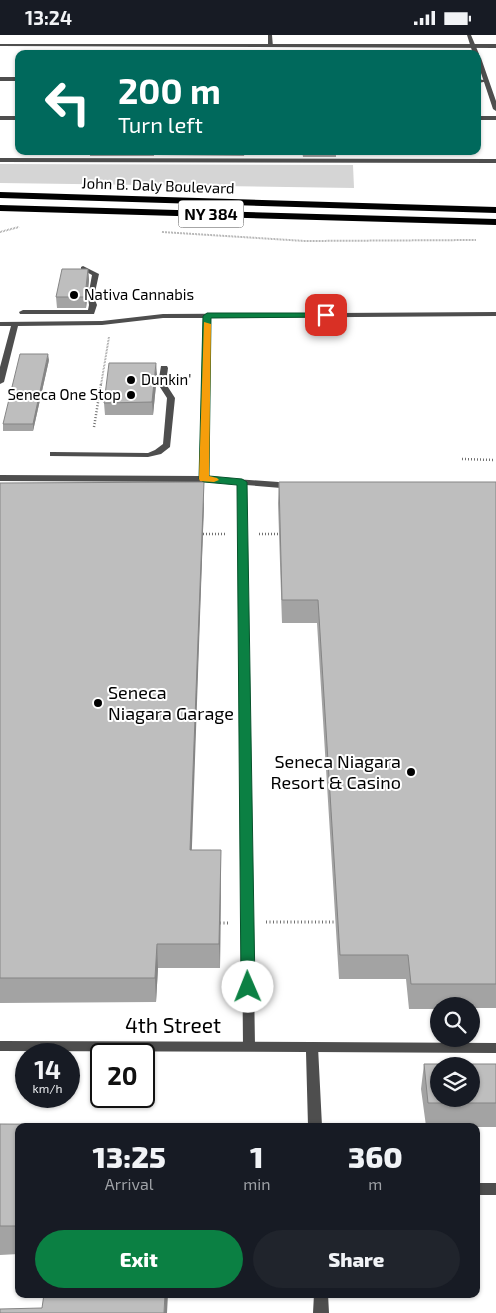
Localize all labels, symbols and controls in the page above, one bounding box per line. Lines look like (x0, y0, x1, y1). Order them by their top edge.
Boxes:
text: 13:24 (25, 6, 72, 29)
text: 200 m (118, 69, 221, 111)
icon: left (35, 70, 100, 135)
text: Turn left (118, 111, 203, 137)
street label: John B. Daly Boulevard (81, 173, 235, 197)
road number: NY 384 (178, 200, 244, 227)
place label: Nativa Cannabis (84, 285, 194, 303)
marker: Nativa Cannabis (68, 289, 80, 301)
pin (305, 294, 347, 336)
icon: arrive (312, 301, 340, 329)
place label: Dunkin' (141, 370, 191, 388)
marker: Dunkin' (125, 374, 137, 386)
place label: Seneca One Stop (7, 385, 121, 403)
marker: Seneca One Stop (125, 389, 137, 401)
place label: Seneca Niagara Garage (108, 681, 234, 724)
marker: Seneca Niagara Garage (92, 697, 104, 709)
place label: Seneca Niagara Resort & Casino (271, 750, 401, 793)
marker: Seneca Niagara Resort & Casino (405, 766, 417, 778)
position arrow (221, 960, 273, 1012)
map controls (430, 997, 480, 1107)
button: search (430, 997, 480, 1047)
street label: 4th Street (125, 1012, 221, 1037)
speed limit sign: 20 (90, 1043, 155, 1108)
text: 14 (34, 1054, 61, 1084)
button: layers (430, 1057, 480, 1107)
text: km/h (33, 1081, 62, 1095)
text: 13:25 (92, 1138, 166, 1174)
text: 1 (250, 1138, 264, 1174)
text: 360 (348, 1138, 403, 1174)
text: Arrival (105, 1174, 153, 1193)
text: min (243, 1174, 271, 1193)
text: m (368, 1174, 382, 1193)
button: Exit (35, 1230, 243, 1288)
button: Share (253, 1230, 460, 1288)

